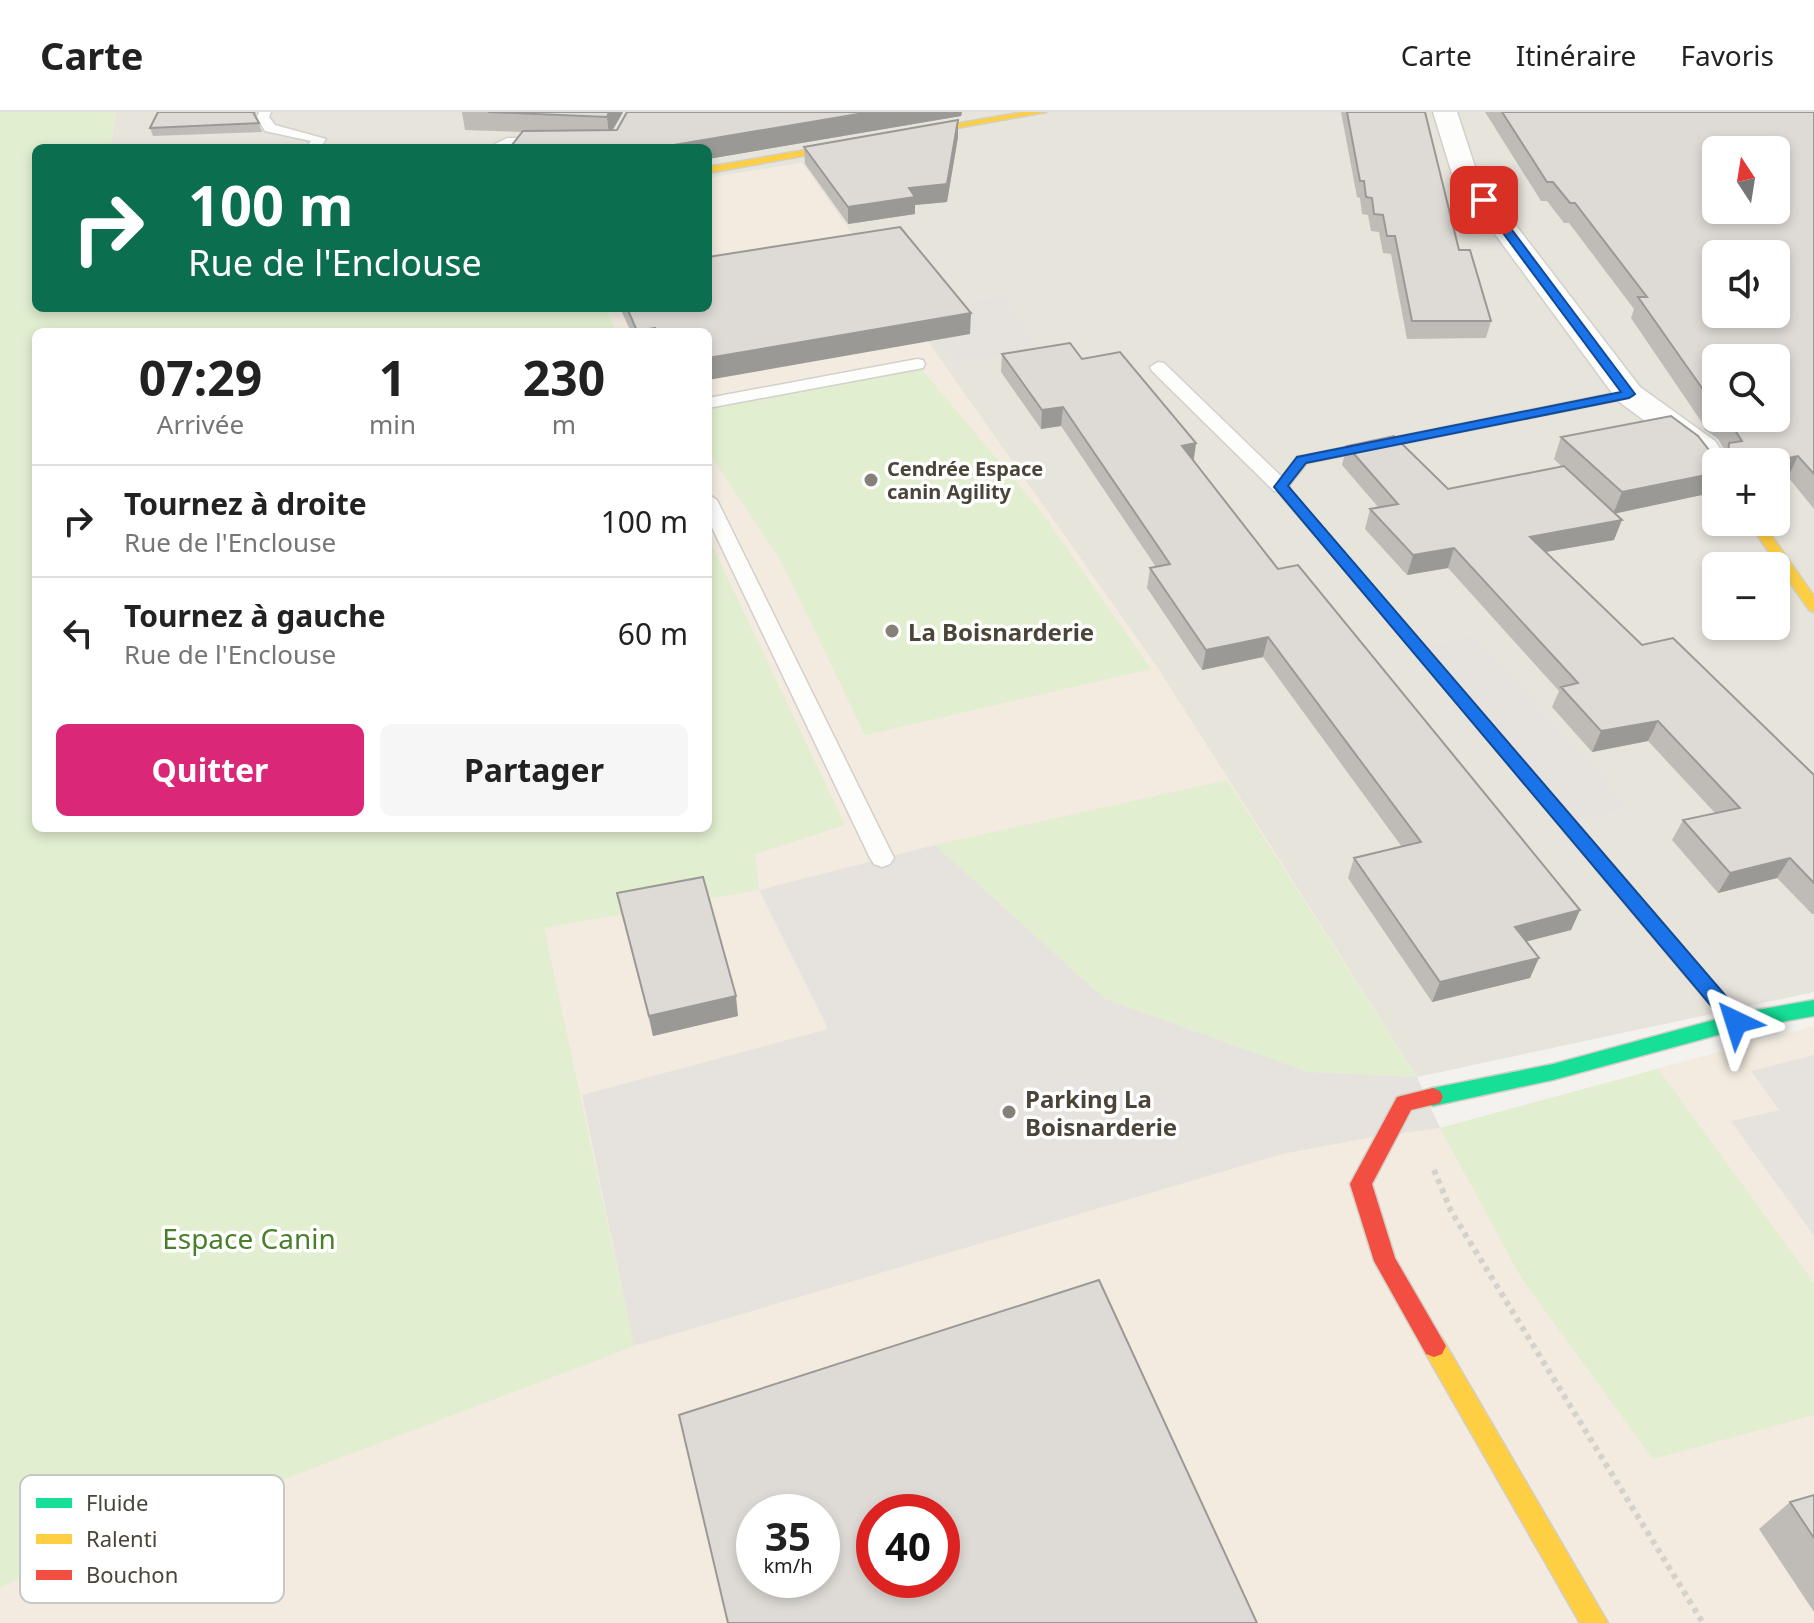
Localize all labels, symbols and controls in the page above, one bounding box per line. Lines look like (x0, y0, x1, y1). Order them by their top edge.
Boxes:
text: Carte (40, 29, 143, 81)
text: Carte (1401, 36, 1472, 74)
text: Itinéraire (1516, 36, 1636, 74)
text: Favoris (1680, 36, 1774, 74)
north arrow (1702, 136, 1790, 224)
map controls (1702, 136, 1790, 640)
text: 100 m (188, 166, 353, 242)
pin (1450, 166, 1518, 234)
icon: right (56, 176, 160, 280)
icon: arrive (1462, 178, 1506, 222)
text: Rue de l'Enclouse (188, 238, 482, 287)
button: sound (1702, 240, 1790, 328)
button: search (1702, 344, 1790, 432)
text: 07:29 (139, 345, 262, 410)
text: 1 (379, 345, 406, 410)
text: 230 (523, 345, 605, 410)
text: Arrivée (157, 406, 244, 442)
text: min (369, 406, 416, 442)
text: m (552, 406, 576, 442)
button: + (1702, 448, 1790, 536)
place label: Cendrée Espace canin Agility (887, 455, 1043, 505)
marker: Cendrée Espace canin Agility (862, 471, 880, 489)
text: Tournez à droite (124, 483, 367, 524)
icon: right (56, 499, 100, 543)
text: 100 m (601, 501, 688, 542)
text: Rue de l'Enclouse (124, 524, 336, 560)
button: − (1702, 552, 1790, 640)
text: Tournez à gauche (124, 595, 386, 636)
icon: left (56, 611, 100, 655)
text: 60 m (618, 613, 688, 654)
place label: La Boisnarderie (908, 615, 1094, 648)
marker: La Boisnarderie (883, 622, 901, 640)
text: Rue de l'Enclouse (124, 636, 336, 672)
button: Quitter (56, 724, 364, 816)
button: Partager (380, 724, 688, 816)
position arrow (1694, 980, 1778, 1064)
place label: Parking La Boisnarderie (1025, 1082, 1177, 1143)
marker: Parking La Boisnarderie (1000, 1103, 1018, 1121)
park label: Espace Canin (162, 1219, 336, 1257)
legend (20, 1475, 284, 1603)
text: Fluide (86, 1487, 148, 1517)
speed limit sign: 40 (856, 1494, 960, 1598)
text: 35 (765, 1508, 811, 1563)
text: Ralenti (86, 1523, 157, 1553)
text: km/h (763, 1552, 813, 1579)
text: Bouchon (86, 1559, 178, 1589)

